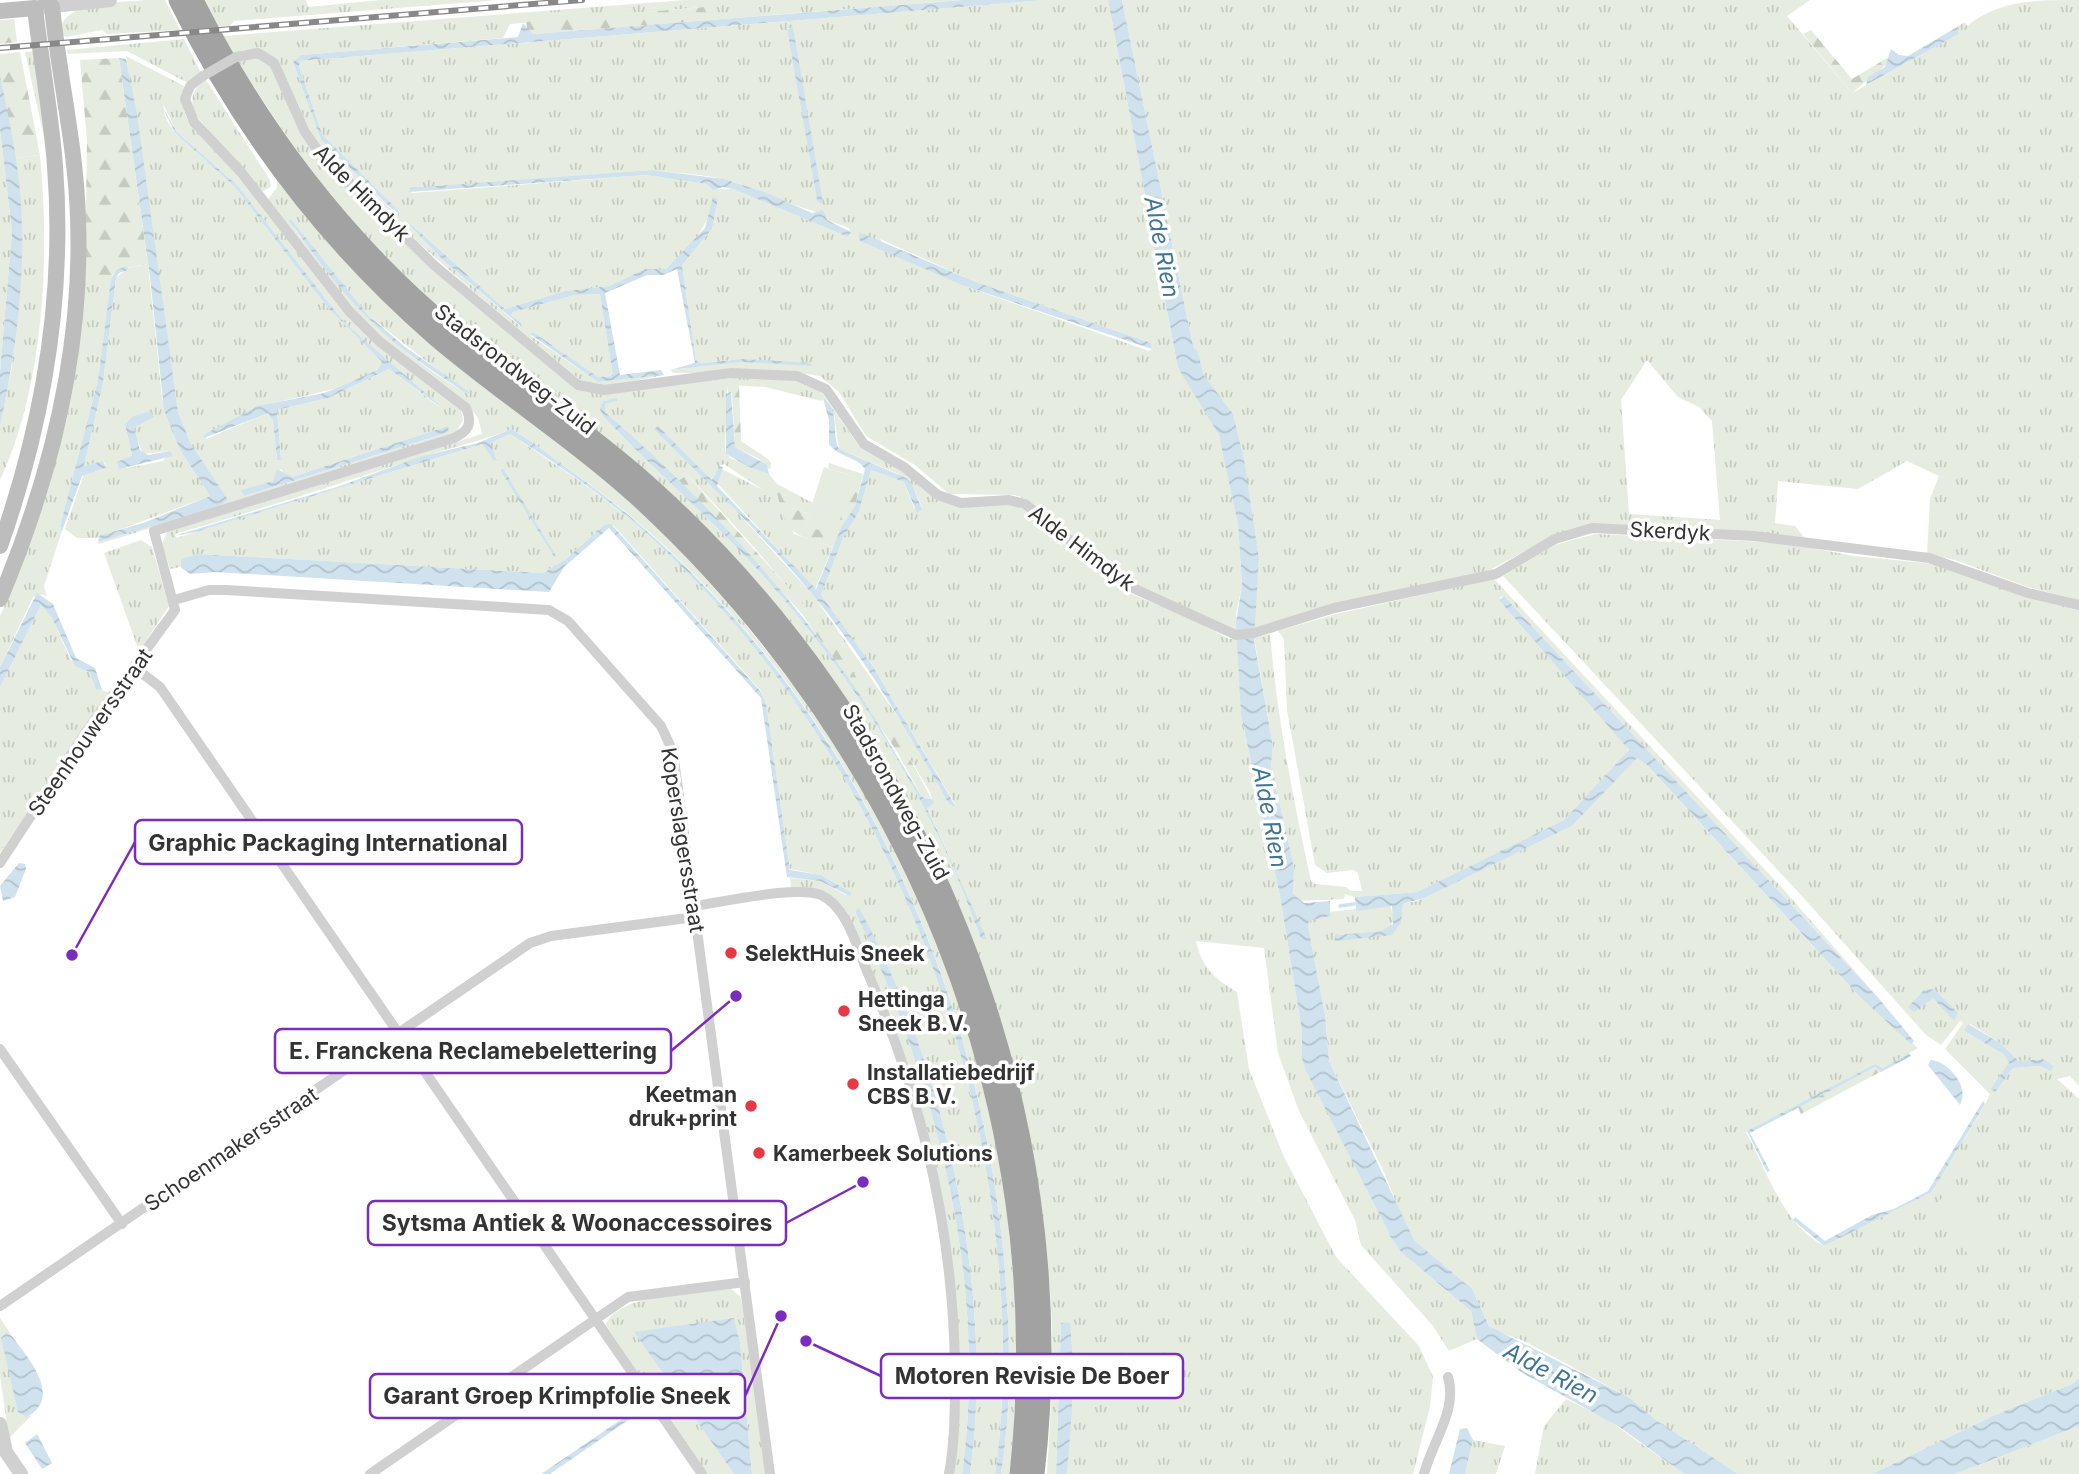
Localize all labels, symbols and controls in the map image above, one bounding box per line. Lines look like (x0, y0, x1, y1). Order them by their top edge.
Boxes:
street label: Alde Himdyk (309, 140, 416, 247)
water label: Alde Rien (1138, 193, 1186, 300)
street label: Stadsrondweg-Zuid (430, 299, 600, 439)
street label: Alde Himdyk (1024, 500, 1140, 596)
street label: Skerdyk (1629, 516, 1711, 546)
street label: Steenhouwersstraat (23, 643, 157, 821)
street label: Stadsrondweg-Zuid (837, 700, 955, 884)
street label: Koperslagersstraat (656, 746, 710, 935)
water label: Alde Rien (1246, 763, 1294, 870)
callout: Graphic Packaging International (135, 820, 522, 864)
text: Graphic Packaging International (148, 829, 508, 857)
place label: SelektHuis Sneek (745, 941, 925, 966)
marker: SelektHuis Sneek (723, 945, 739, 961)
place label: Hettinga Sneek B.V. (858, 987, 969, 1036)
marker: Hettinga Sneek B.V. (836, 1003, 852, 1019)
callout: E. Franckena Reclamebelettering (275, 1029, 671, 1073)
text: E. Franckena Reclamebelettering (289, 1037, 657, 1065)
place label: Installatiebedrijf CBS B.V. (867, 1060, 1035, 1109)
marker: Installatiebedrijf CBS B.V. (845, 1076, 861, 1092)
street label: Schoenmakersstraat (139, 1082, 323, 1216)
place label: Keetman druk+print (629, 1082, 737, 1131)
marker: Keetman druk+print (743, 1098, 759, 1114)
place label: Kamerbeek Solutions (773, 1141, 993, 1166)
marker: Kamerbeek Solutions (751, 1145, 767, 1161)
callout: Sytsma Antiek & Woonaccessoires (368, 1201, 786, 1245)
text: Sytsma Antiek & Woonaccessoires (382, 1209, 772, 1237)
water label: Alde Rien (1498, 1336, 1603, 1409)
callout: Motoren Revisie De Boer (881, 1354, 1183, 1398)
text: Motoren Revisie De Boer (895, 1362, 1169, 1390)
callout: Garant Groep Krimpfolie Sneek (370, 1374, 745, 1418)
text: Garant Groep Krimpfolie Sneek (383, 1382, 731, 1410)

